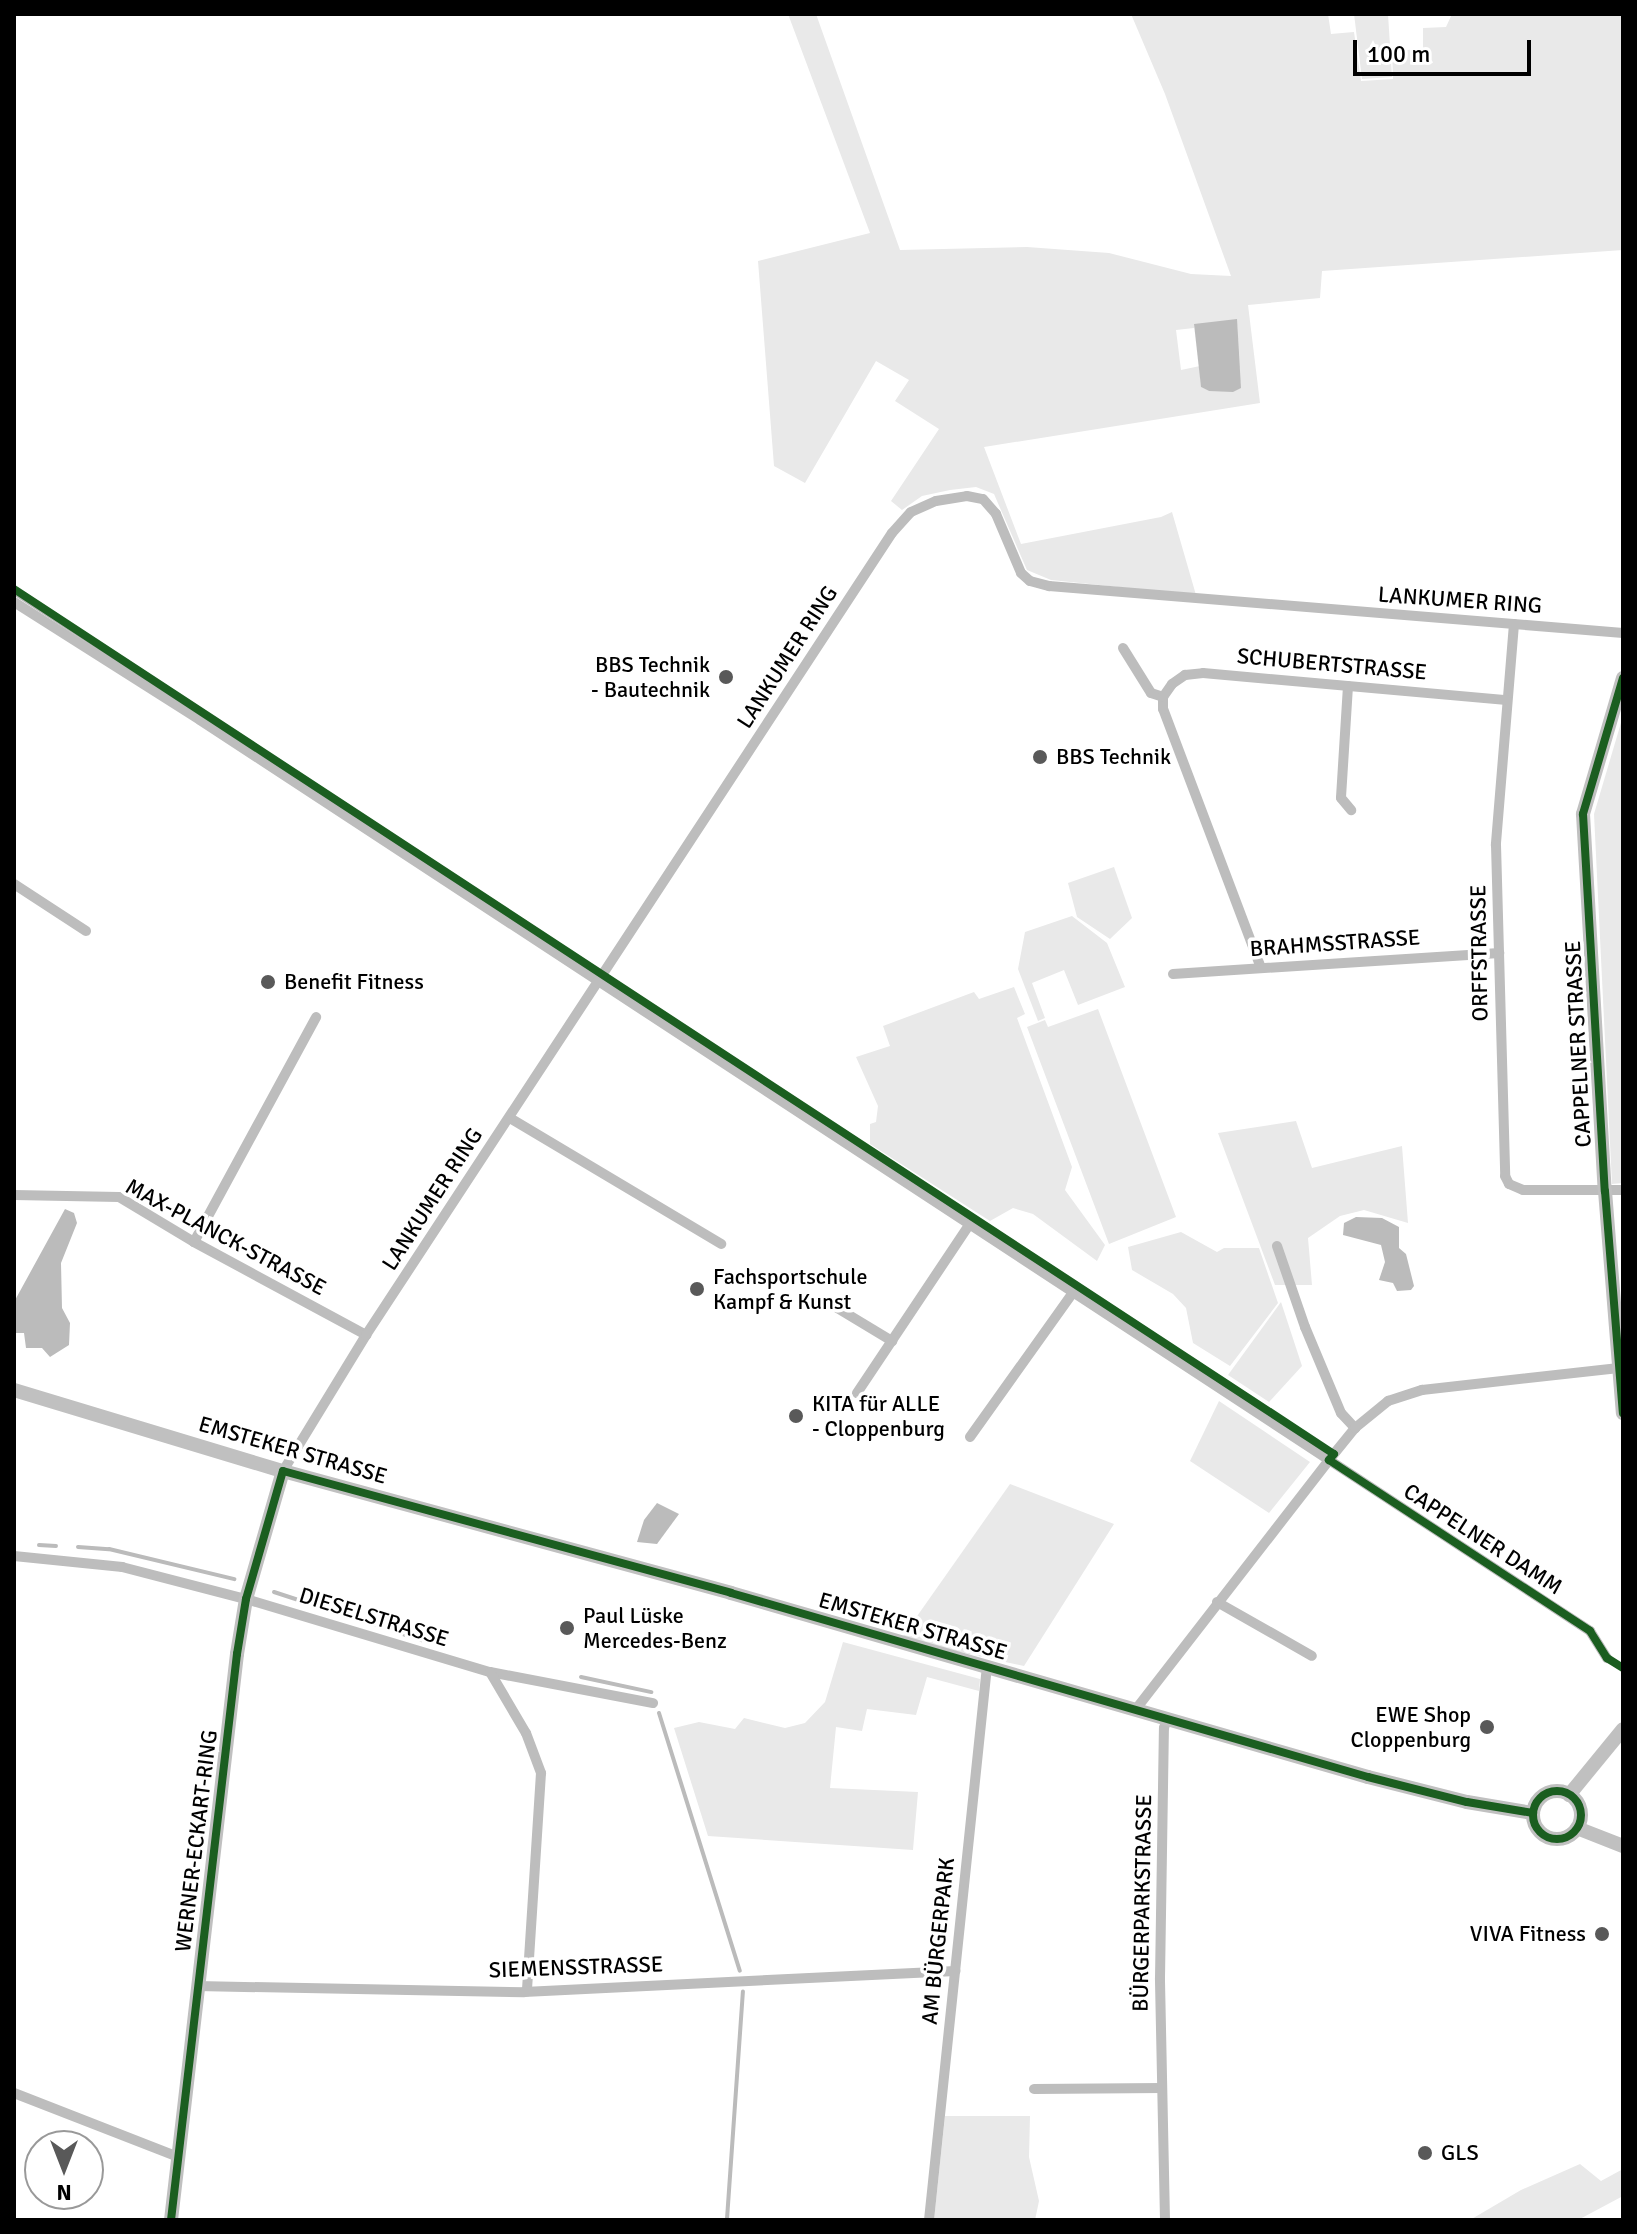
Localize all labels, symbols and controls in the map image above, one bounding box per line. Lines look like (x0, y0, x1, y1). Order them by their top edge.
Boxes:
scale bar (1357, 24, 1535, 74)
text: 100 m (1367, 39, 1430, 69)
street label: LANKUMER RING (731, 581, 843, 733)
street label: LANKUMER RING (1377, 581, 1543, 619)
street label: SCHUBERTSTRASSE (1236, 643, 1428, 685)
place label: BBS Technik - Bautechnik (591, 651, 710, 702)
marker: BBS Technik - Bautechnik (717, 668, 735, 686)
place label: BBS Technik (1056, 744, 1171, 770)
marker: BBS Technik (1031, 748, 1049, 766)
street label: ORFFSTRASSE (1465, 884, 1493, 1022)
street label: BRAHMSSTRASSE (1249, 924, 1421, 962)
street label: CAPPELNER STRASSE (1559, 940, 1597, 1148)
place label: Benefit Fitness (284, 969, 424, 995)
marker: Benefit Fitness (259, 973, 277, 991)
street label: LANKUMER RING (376, 1123, 488, 1275)
street label: MAX-PLANCK-STRASSE (121, 1173, 331, 1301)
place label: Fachsportschule Kampf & Kunst (713, 1263, 867, 1314)
marker: Fachsportschule Kampf & Kunst (688, 1280, 706, 1298)
place label: KITA für ALLE - Cloppenburg (812, 1390, 945, 1442)
marker: KITA für ALLE - Cloppenburg (787, 1407, 805, 1425)
street label: EMSTEKER STRASSE (196, 1410, 390, 1490)
street label: CAPPELNER DAMM (1399, 1478, 1567, 1600)
street label: DIESELSTRASSE (296, 1582, 452, 1652)
street label: EMSTEKER STRASSE (816, 1586, 1010, 1666)
place label: Paul Lüske Mercedes-Benz (583, 1602, 727, 1654)
marker: Paul Lüske Mercedes-Benz (558, 1619, 576, 1637)
place label: EWE Shop Cloppenburg (1351, 1701, 1471, 1752)
marker: EWE Shop Cloppenburg (1478, 1718, 1496, 1736)
street label: WERNER-ECKART-RING (169, 1728, 223, 1954)
street label: BÜRGERPARKSTRASSE (1127, 1794, 1157, 2012)
street label: AM BÜRGERPARK (916, 1856, 960, 2026)
place label: VIVA Fitness (1470, 1921, 1586, 1947)
marker: VIVA Fitness (1593, 1925, 1611, 1943)
street label: SIEMENSSTRASSE (488, 1951, 664, 1983)
north arrow (24, 2130, 104, 2210)
place label: GLS (1441, 2140, 1479, 2166)
marker: GLS (1416, 2144, 1434, 2162)
text: N (56, 2179, 72, 2206)

